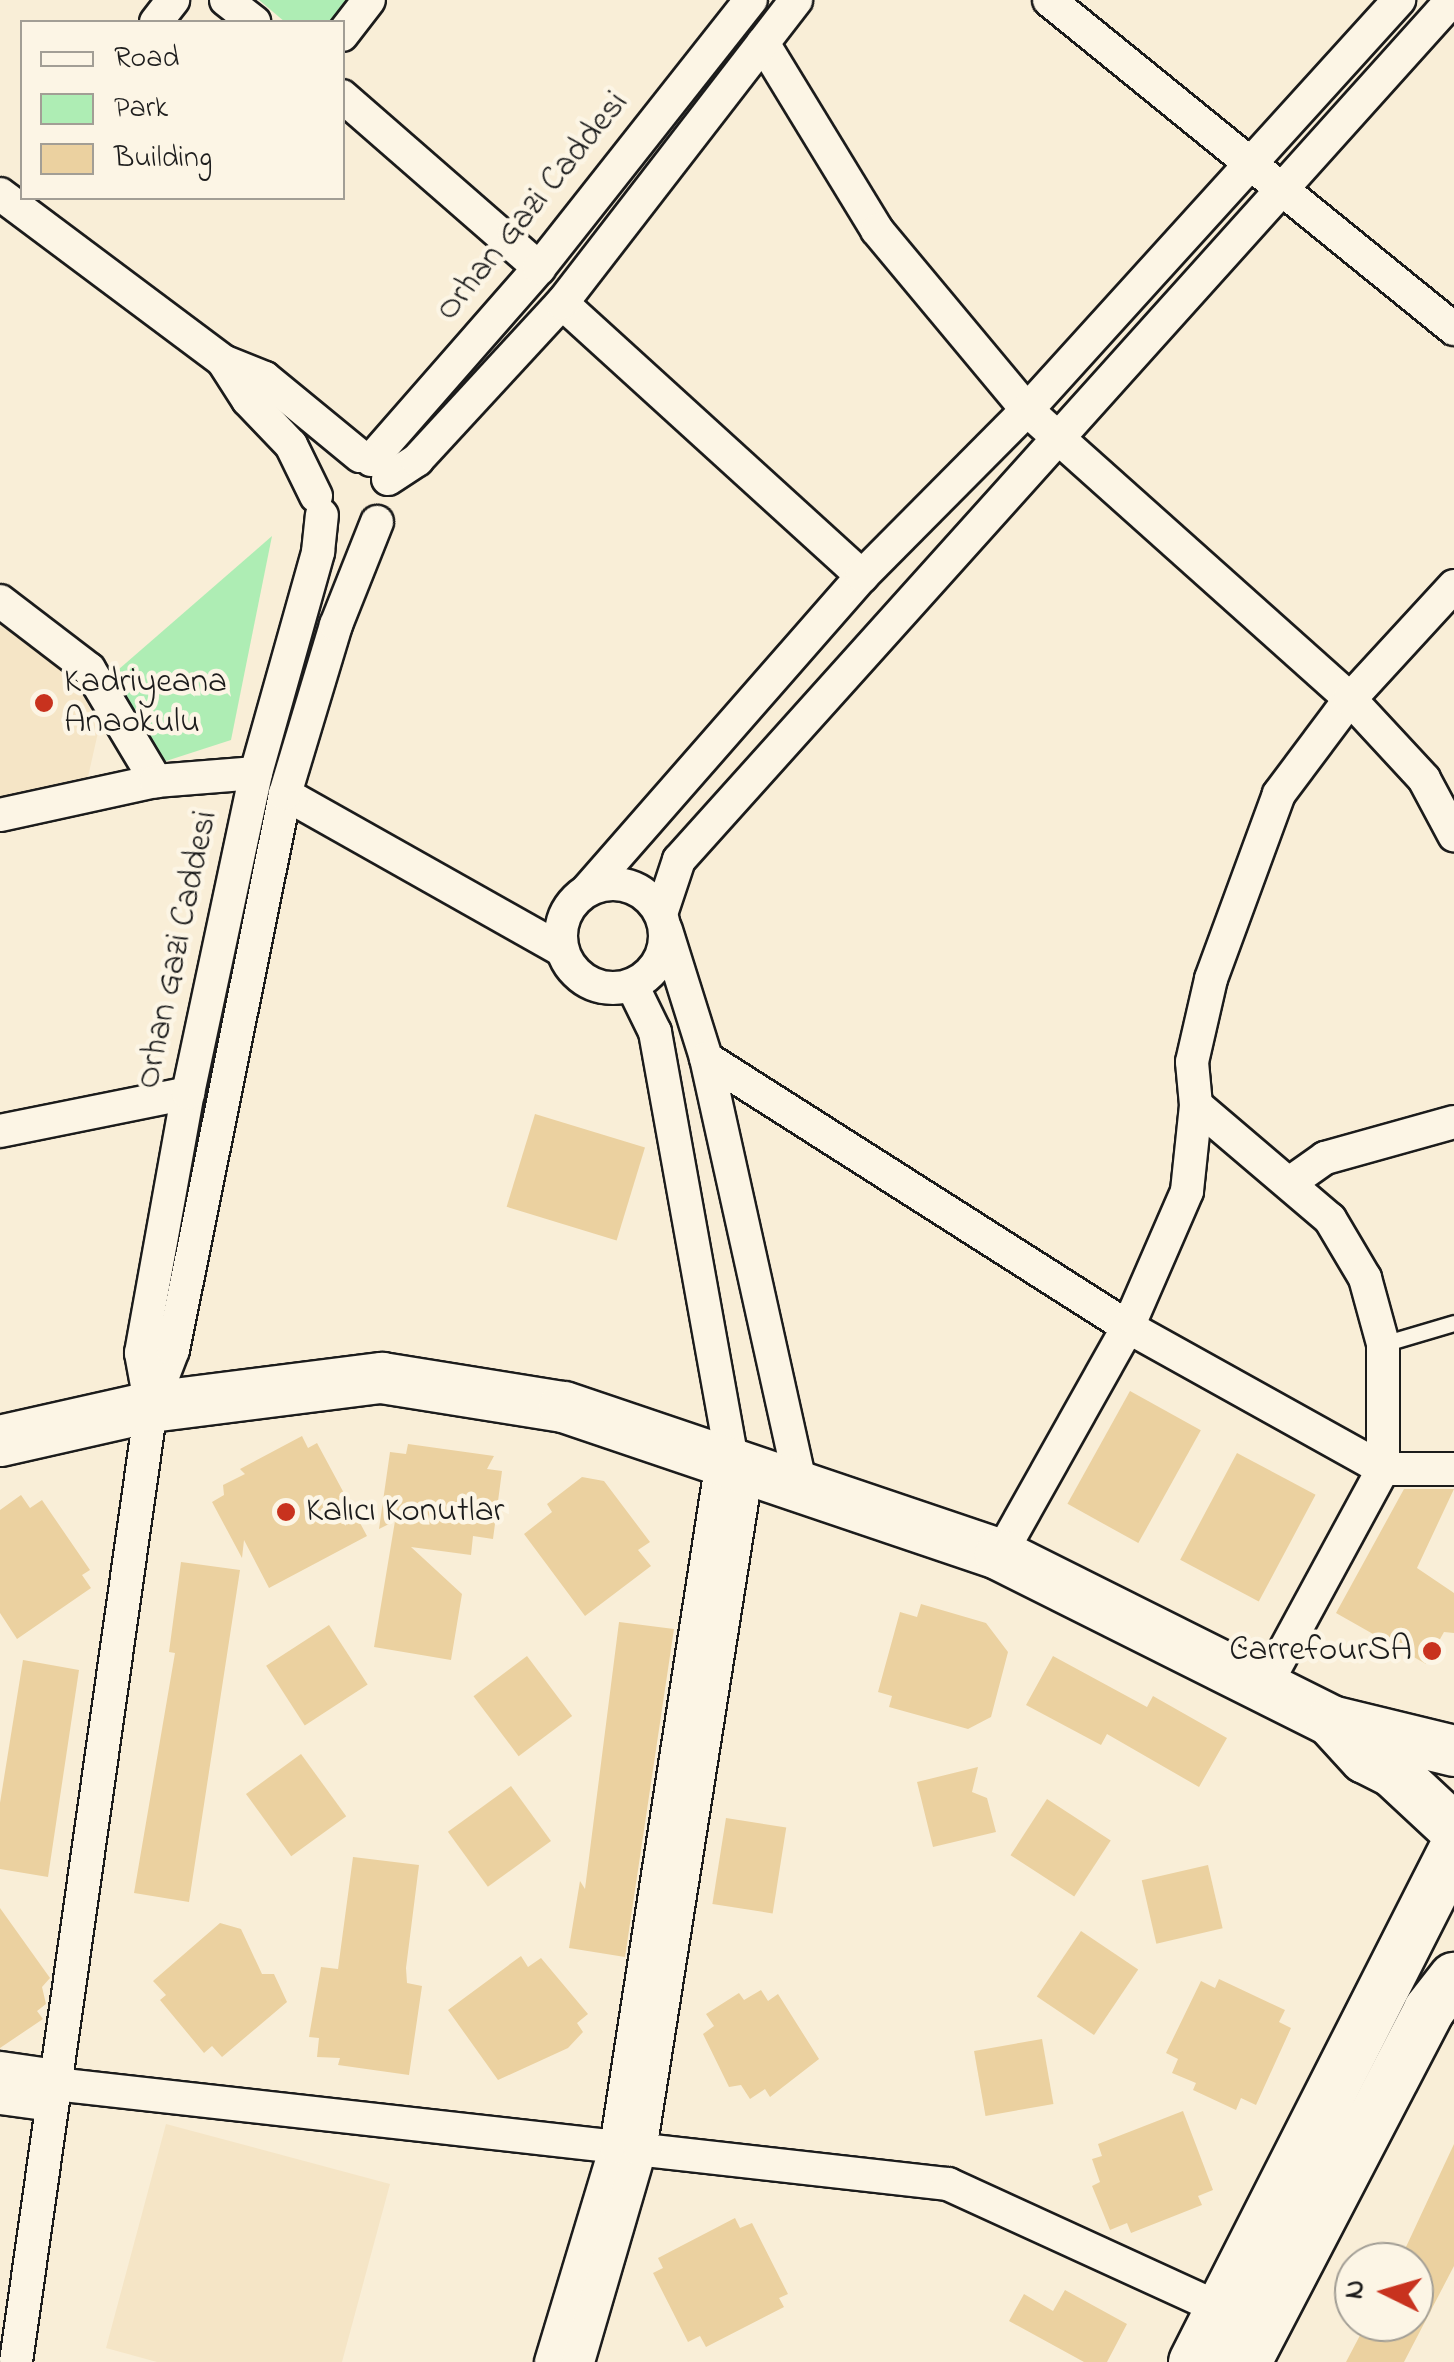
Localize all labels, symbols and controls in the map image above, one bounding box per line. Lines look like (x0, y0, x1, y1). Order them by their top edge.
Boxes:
legend (20, 20, 345, 200)
text: Road (114, 37, 179, 81)
street label: Orhan Gazi Caddesi (428, 84, 638, 330)
text: Park (114, 87, 168, 131)
text: Building (114, 137, 212, 181)
place label: Kadriyeana Anaokulu (64, 662, 227, 744)
marker: Kadriyeana Anaokulu (33, 692, 55, 714)
street label: Orhan Gazi Caddesi (128, 807, 228, 1093)
place label: Kalıcı Konutlar (306, 1491, 504, 1533)
marker: Kalıcı Konutlar (275, 1501, 297, 1523)
place label: CarrefourSA (1229, 1630, 1412, 1672)
marker: CarrefourSA (1421, 1640, 1443, 1662)
north arrow (1334, 2242, 1434, 2342)
text: N (1334, 2278, 1377, 2301)

